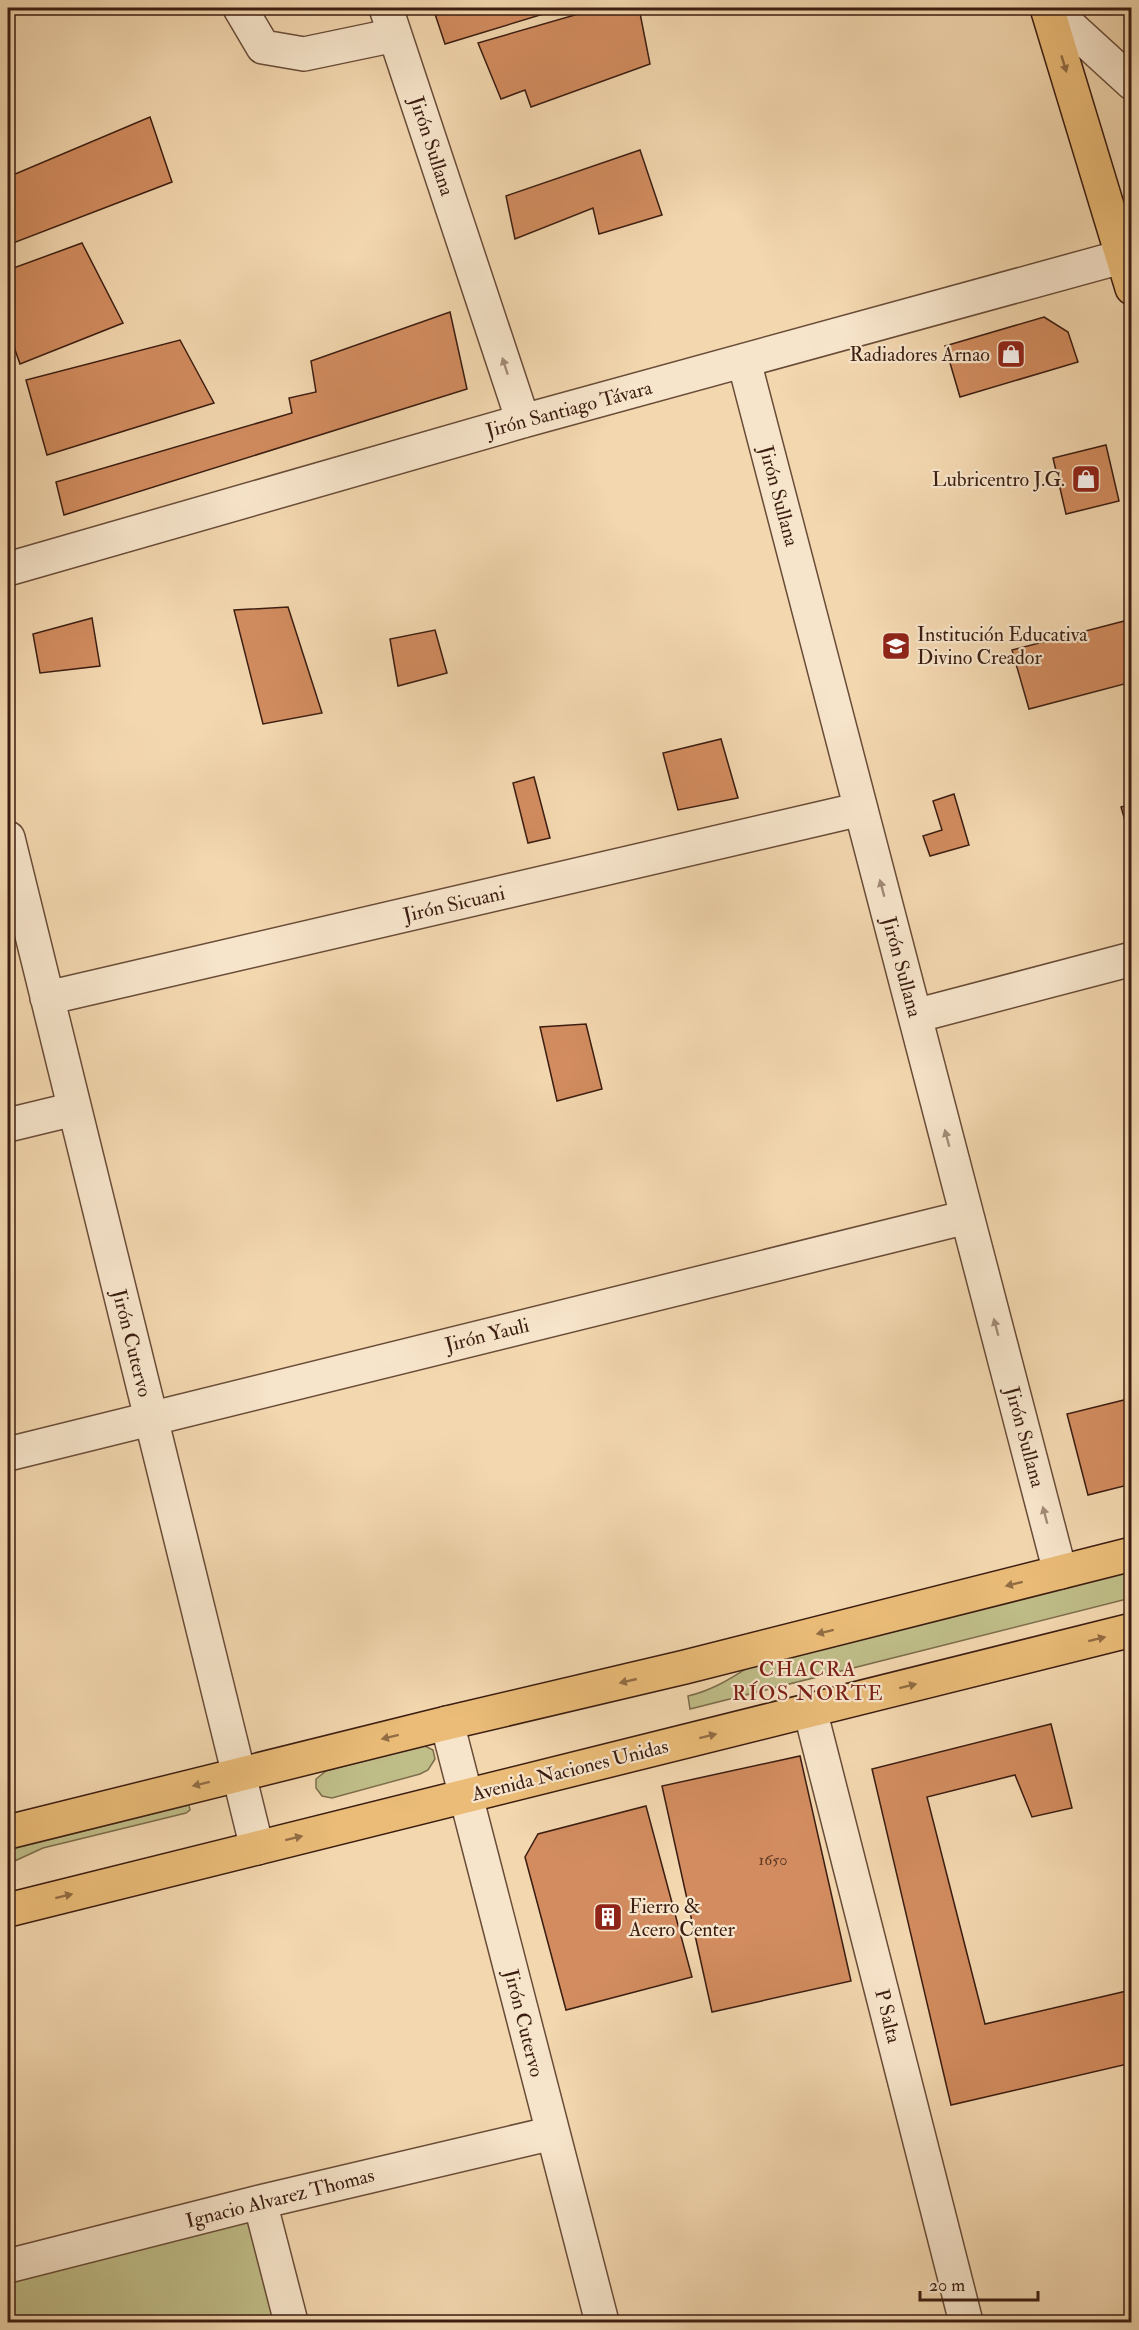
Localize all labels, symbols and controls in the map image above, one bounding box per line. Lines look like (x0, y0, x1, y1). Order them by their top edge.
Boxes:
one-way arrow (1060, 55, 1069, 73)
street label: Jirón Sullana (404, 92, 460, 200)
shop icon: Radiadores Arnao (995, 338, 1027, 370)
place label: Radiadores Arnao (849, 342, 990, 367)
one-way arrow (500, 357, 509, 375)
street label: Jirón Santiago Távara (482, 375, 656, 443)
street label: Jirón Sullana (753, 442, 805, 550)
shop icon: Lubricentro J.G. (1070, 463, 1102, 495)
place label: Lubricentro J.G. (932, 467, 1065, 492)
place label: Institución Educativa Divino Creador (917, 622, 1088, 670)
school or university icon: Institución Educativa Divino Creador (880, 630, 912, 662)
one-way arrow (876, 879, 886, 897)
street label: Jirón Sicuani (400, 880, 507, 928)
street label: Jirón Sullana (876, 913, 928, 1021)
one-way arrow (941, 1129, 951, 1147)
street label: Jirón Cutervo (106, 1286, 157, 1399)
street label: Jirón Yauli (441, 1312, 532, 1358)
one-way arrow (991, 1317, 1000, 1335)
street label: Jirón Sullana (999, 1383, 1051, 1491)
one-way arrow (1040, 1506, 1049, 1524)
one-way arrow (1005, 1579, 1023, 1589)
one-way arrow (816, 1627, 834, 1637)
one-way arrow (1088, 1633, 1106, 1643)
district label: CHACRA RÍOS NORTE (732, 1656, 884, 1707)
one-way arrow (619, 1676, 637, 1686)
one-way arrow (899, 1680, 917, 1690)
one-way arrow (698, 1730, 717, 1740)
one-way arrow (381, 1732, 399, 1742)
street label: Avenida Naciones Unidas (468, 1733, 671, 1807)
one-way arrow (192, 1779, 210, 1789)
one-way arrow (285, 1833, 303, 1843)
house number: 1650 (759, 1850, 787, 1870)
one-way arrow (55, 1890, 73, 1900)
place label: Fierro & Acero Center (628, 1894, 735, 1942)
building icon: Fierro & Acero Center (592, 1901, 624, 1933)
street label: Jirón Cutervo (498, 1966, 549, 2079)
street label: P Salta (869, 1986, 907, 2046)
street label: Ignacio Alvarez Thomas (183, 2162, 377, 2234)
scale bar (920, 2264, 1038, 2302)
text: 20 m (929, 2274, 965, 2297)

